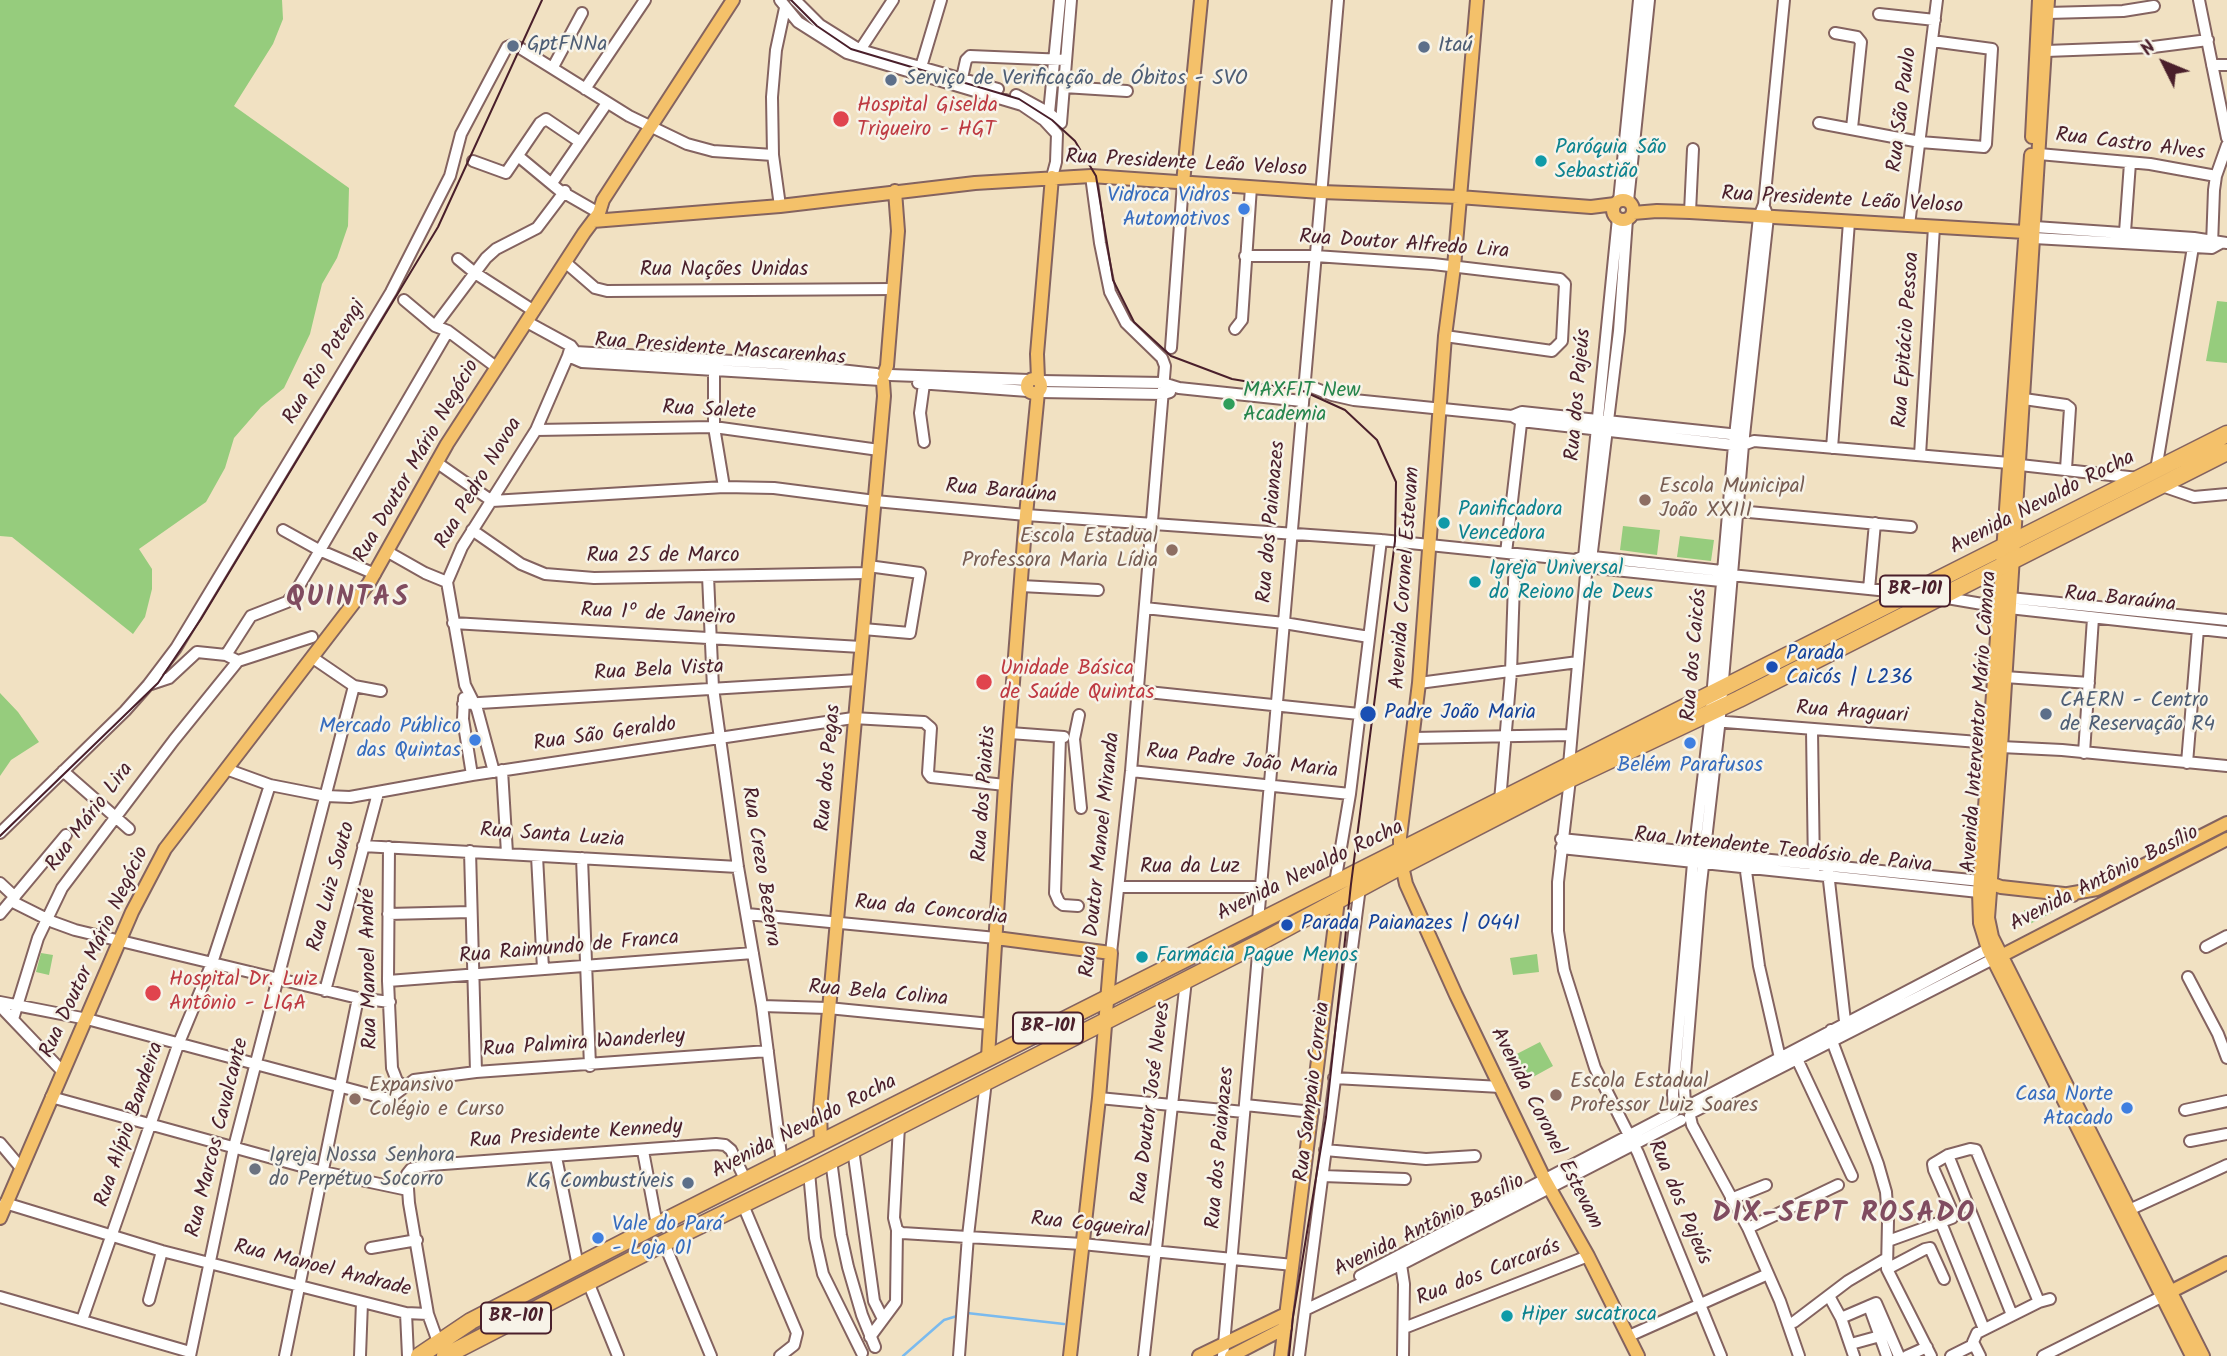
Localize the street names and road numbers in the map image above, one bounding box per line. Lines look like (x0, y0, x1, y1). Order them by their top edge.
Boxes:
street label: Rua São Paulo (1884, 46, 1924, 174)
street label: Rua Castro Alves (2054, 124, 2206, 168)
street label: Rua Presidente Leão Veloso (1065, 146, 1307, 184)
street label: Rua Presidente Leão Veloso (1721, 183, 1963, 221)
street label: Rua Doutor Alfredo Lira (1298, 226, 1510, 266)
street label: Rua Epitácio Pessoa (1889, 251, 1927, 429)
street label: Rua Nações Unidas (640, 258, 808, 284)
street label: Rua Rio Potengi (279, 296, 373, 430)
street label: Rua dos Pajeús (1562, 328, 1598, 462)
street label: Rua Presidente Mascarenhas (594, 330, 846, 372)
street label: Rua Doutor Mário Negócio (350, 356, 486, 568)
street label: Rua Salete (662, 397, 756, 427)
street label: Rua Pedro Novoa (431, 414, 529, 554)
street label: Rua dos Paianazes (1253, 440, 1293, 604)
street label: Avenida Nevaldo Rocha (1946, 446, 2140, 562)
street label: Avenida Coronel Estevam (1387, 466, 1427, 690)
street label: Rua Baraúna (944, 476, 1058, 510)
street label: Rua 25 de Marco (586, 544, 740, 570)
street label: Avenida Interventor Mário Câmara (1958, 570, 2004, 874)
road number: BR-101 (1880, 576, 1950, 606)
street label: Rua Baraúna (2063, 583, 2177, 619)
street label: Rua dos Caicós (1678, 588, 1714, 722)
street label: Rua 1º de Janeiro (580, 599, 736, 633)
street label: Rua Bela Vista (593, 656, 725, 688)
street label: Rua Araguari (1795, 698, 1909, 730)
street label: Rua dos Pegas (812, 703, 848, 833)
street label: Rua São Geraldo (532, 714, 678, 758)
street label: Rua dos Paiatis (969, 725, 1003, 863)
street label: Rua Doutor Manoel Miranda (1077, 731, 1127, 979)
street label: Rua Padre João Maria (1145, 740, 1339, 786)
street label: Rua Mário Lira (42, 758, 140, 878)
street label: Rua Crezo Bezerra (734, 785, 784, 949)
street label: Avenida Nevaldo Rocha (1214, 816, 1408, 928)
street label: Rua Luiz Souto (304, 819, 362, 955)
street label: Rua Santa Luzia (479, 819, 625, 855)
street label: Avenida Antônio Basílio (2006, 821, 2204, 939)
street label: Rua Intendente Teodósio de Paiva (1633, 824, 1933, 880)
street label: Rua Doutor Mário Negócio (36, 843, 156, 1063)
street label: Rua da Luz (1140, 855, 1240, 881)
street label: Rua Manoel André (357, 888, 385, 1050)
street label: Rua da Concordia (853, 891, 1009, 933)
street label: Rua Raimundo de Franca (458, 927, 680, 971)
street label: Rua Bela Colina (807, 976, 949, 1014)
street label: Rua Doutor José Neves (1128, 1000, 1178, 1206)
street label: Rua Sampaio Correia (1290, 1000, 1338, 1184)
road number: BR-101 (1013, 1012, 1083, 1044)
street label: Avenida Coronel Estevam (1483, 1024, 1607, 1234)
street label: Rua Palmira Wanderley (482, 1025, 686, 1065)
street label: Rua Marcos Cavalcante (182, 1036, 256, 1240)
street label: Rua Alípio Bandeira (91, 1039, 171, 1211)
street label: Rua dos Paianazes (1202, 1066, 1242, 1230)
street label: Avenida Nevaldo Rocha (708, 1070, 902, 1186)
street label: Rua Presidente Kennedy (469, 1116, 683, 1156)
street label: Rua dos Pajeús (1640, 1137, 1716, 1269)
street label: Avenida Antônio Basílio (1331, 1170, 1529, 1284)
street label: Rua Coqueiral (1029, 1208, 1151, 1246)
street label: Rua dos Carcarás (1413, 1235, 1565, 1313)
street label: Rua Manoel Andrade (231, 1236, 413, 1304)
road number: BR-101 (481, 1302, 551, 1334)

